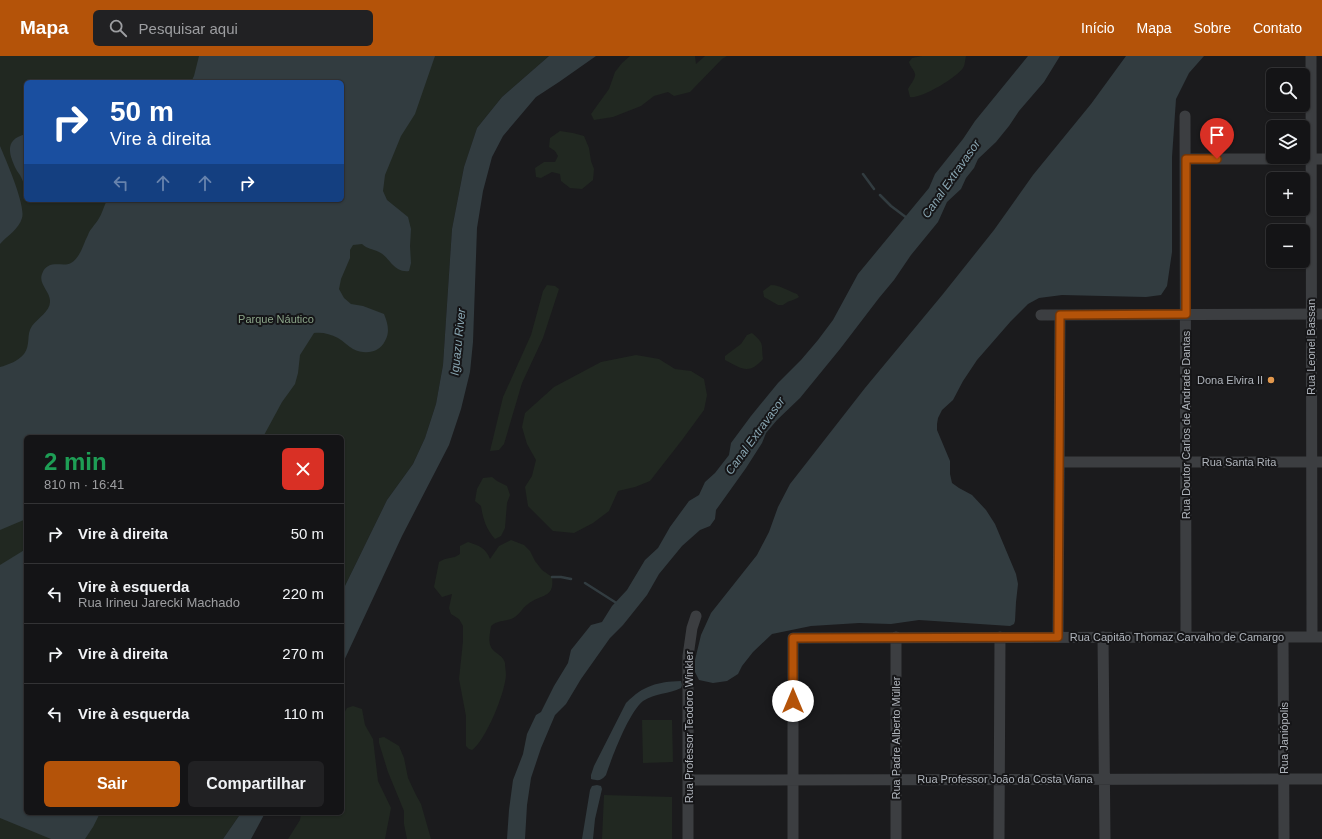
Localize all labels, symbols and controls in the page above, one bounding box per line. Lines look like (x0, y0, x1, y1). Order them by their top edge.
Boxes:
search box (93, 10, 373, 46)
text: Mapa (20, 17, 69, 38)
icon: search (107, 17, 129, 39)
text: Pesquisar aqui (139, 20, 238, 37)
text: Início (1081, 20, 1115, 36)
text: Mapa (1137, 20, 1172, 36)
text: Sobre (1194, 20, 1231, 36)
text: Contato (1253, 20, 1302, 36)
map controls (1266, 68, 1310, 268)
button: search (1266, 68, 1310, 112)
icon: right (44, 96, 96, 148)
text: 50 m (110, 96, 174, 127)
pin (1200, 118, 1234, 159)
button: layers (1266, 120, 1310, 164)
icon: arrive (1206, 124, 1228, 146)
text: Vire à direita (110, 129, 211, 149)
water label: Canal Extravasor (919, 136, 984, 221)
icon: left (110, 172, 132, 194)
icon: ahead (152, 172, 174, 194)
icon: ahead (194, 172, 216, 194)
icon: right (236, 172, 258, 194)
button: + (1266, 172, 1310, 216)
button: − (1266, 224, 1310, 268)
street label: Rua Leonel Bassan (1305, 299, 1317, 395)
water label: Iguazu River (448, 307, 469, 376)
park label: Parque Náutico (238, 313, 314, 325)
street label: Rua Doutor Carlos de Andrade Dantas (1180, 330, 1192, 519)
place label: Dona Elvira II (1197, 374, 1263, 386)
marker: Dona Elvira II (1266, 375, 1276, 385)
water label: Canal Extravasor (722, 394, 788, 477)
text: 2 min (44, 448, 107, 475)
button: close (282, 448, 324, 490)
street label: Rua Santa Rita (1202, 456, 1277, 468)
text: 810 m · 16:41 (44, 477, 124, 492)
icon: right (44, 523, 66, 545)
text: Vire à direita (78, 525, 168, 542)
text: 50 m (291, 525, 324, 542)
text: Vire à esquerda (78, 578, 189, 595)
icon: left (44, 583, 66, 605)
text: 220 m (282, 585, 324, 602)
text: Rua Irineu Jarecki Machado (78, 595, 240, 610)
street label: Rua Capitão Thomaz Carvalho de Camargo (1070, 631, 1284, 643)
icon: right (44, 643, 66, 665)
text: Vire à direita (78, 645, 168, 662)
text: 270 m (282, 645, 324, 662)
street label: Rua Professor Teodoro Winkler (683, 650, 695, 803)
street label: Rua Padre Alberto Müller (890, 676, 902, 799)
position arrow (772, 680, 814, 722)
street label: Rua Janiópolis (1278, 701, 1290, 774)
icon: left (44, 703, 66, 725)
text: Vire à esquerda (78, 705, 189, 722)
text: 110 m (283, 705, 324, 722)
button: Sair (44, 761, 180, 807)
button: Compartilhar (188, 761, 324, 807)
street label: Rua Professor João da Costa Viana (917, 773, 1094, 785)

